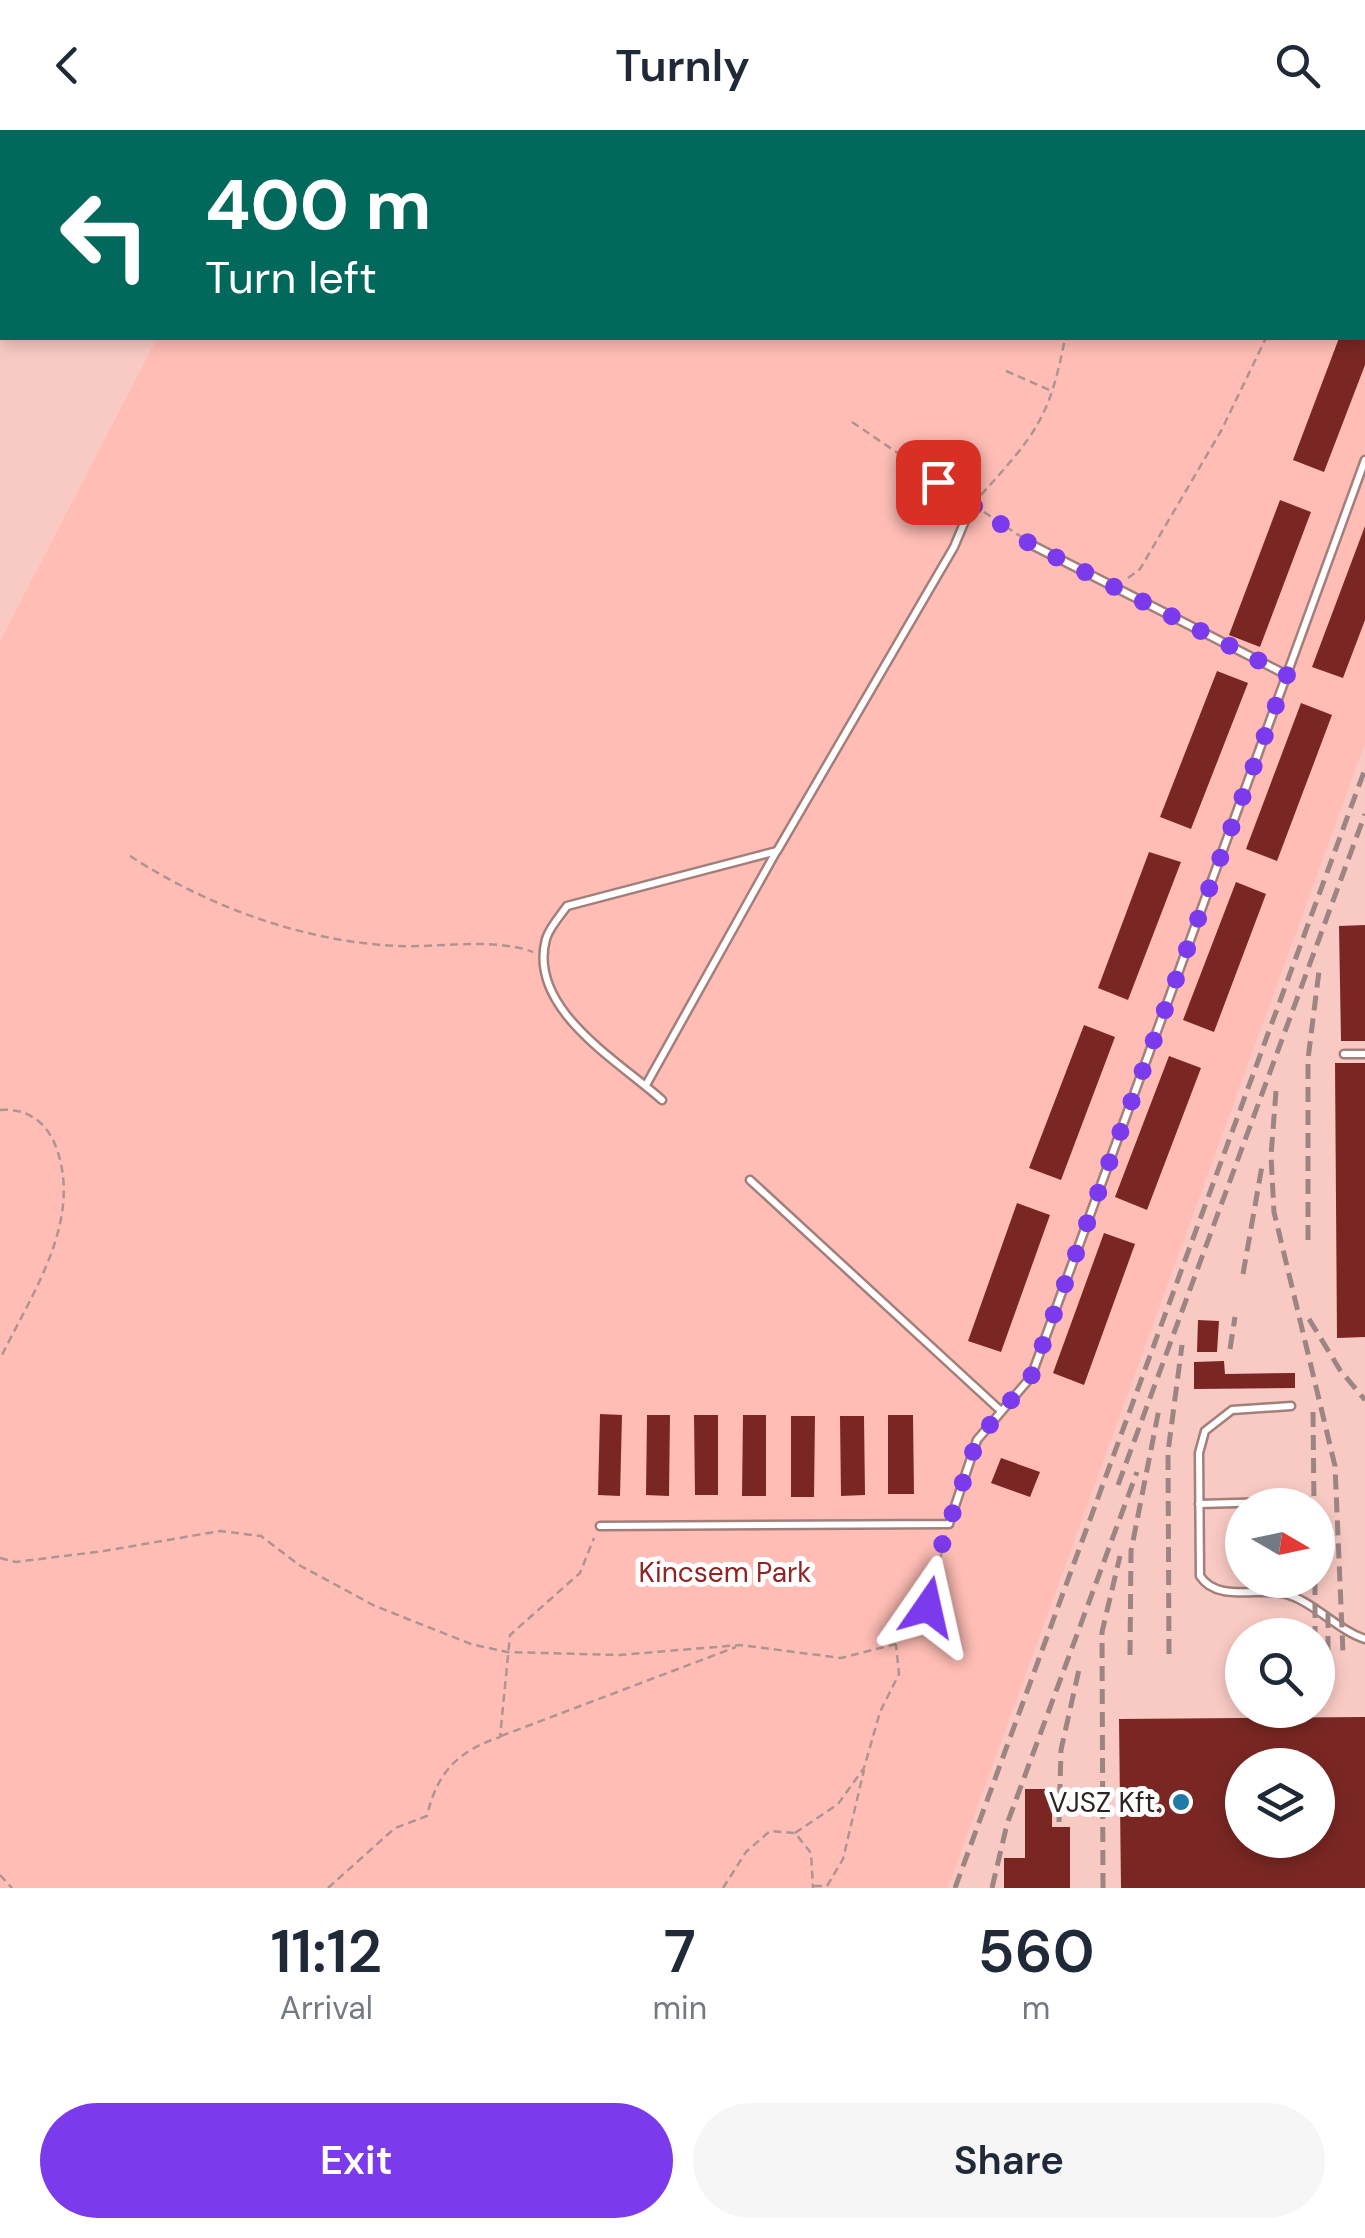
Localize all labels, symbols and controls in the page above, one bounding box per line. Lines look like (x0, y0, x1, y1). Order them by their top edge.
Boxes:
text: Turnly (615, 36, 750, 95)
icon: back (40, 38, 95, 93)
icon: search (1270, 38, 1325, 93)
text: 400 m (205, 160, 431, 251)
icon: left (40, 170, 170, 300)
text: Turn left (205, 248, 377, 307)
pin (896, 440, 981, 525)
icon: arrive (911, 455, 966, 510)
north arrow (1225, 1488, 1335, 1598)
map controls (1225, 1488, 1335, 1858)
park label: Kincsem Park (639, 1554, 811, 1591)
position arrow (876, 1555, 980, 1659)
button: search (1225, 1618, 1335, 1728)
button: layers (1225, 1748, 1335, 1858)
place label: VJSZ Kft. (1049, 1784, 1161, 1821)
marker: VJSZ Kft. (1170, 1791, 1192, 1813)
text: 11:12 (270, 1912, 382, 1991)
text: 7 (664, 1912, 696, 1991)
text: 560 (978, 1912, 1095, 1991)
text: Arrival (280, 1987, 373, 2029)
text: min (653, 1987, 707, 2029)
text: m (1022, 1987, 1050, 2029)
button: Exit (40, 2103, 673, 2218)
button: Share (693, 2103, 1325, 2218)

